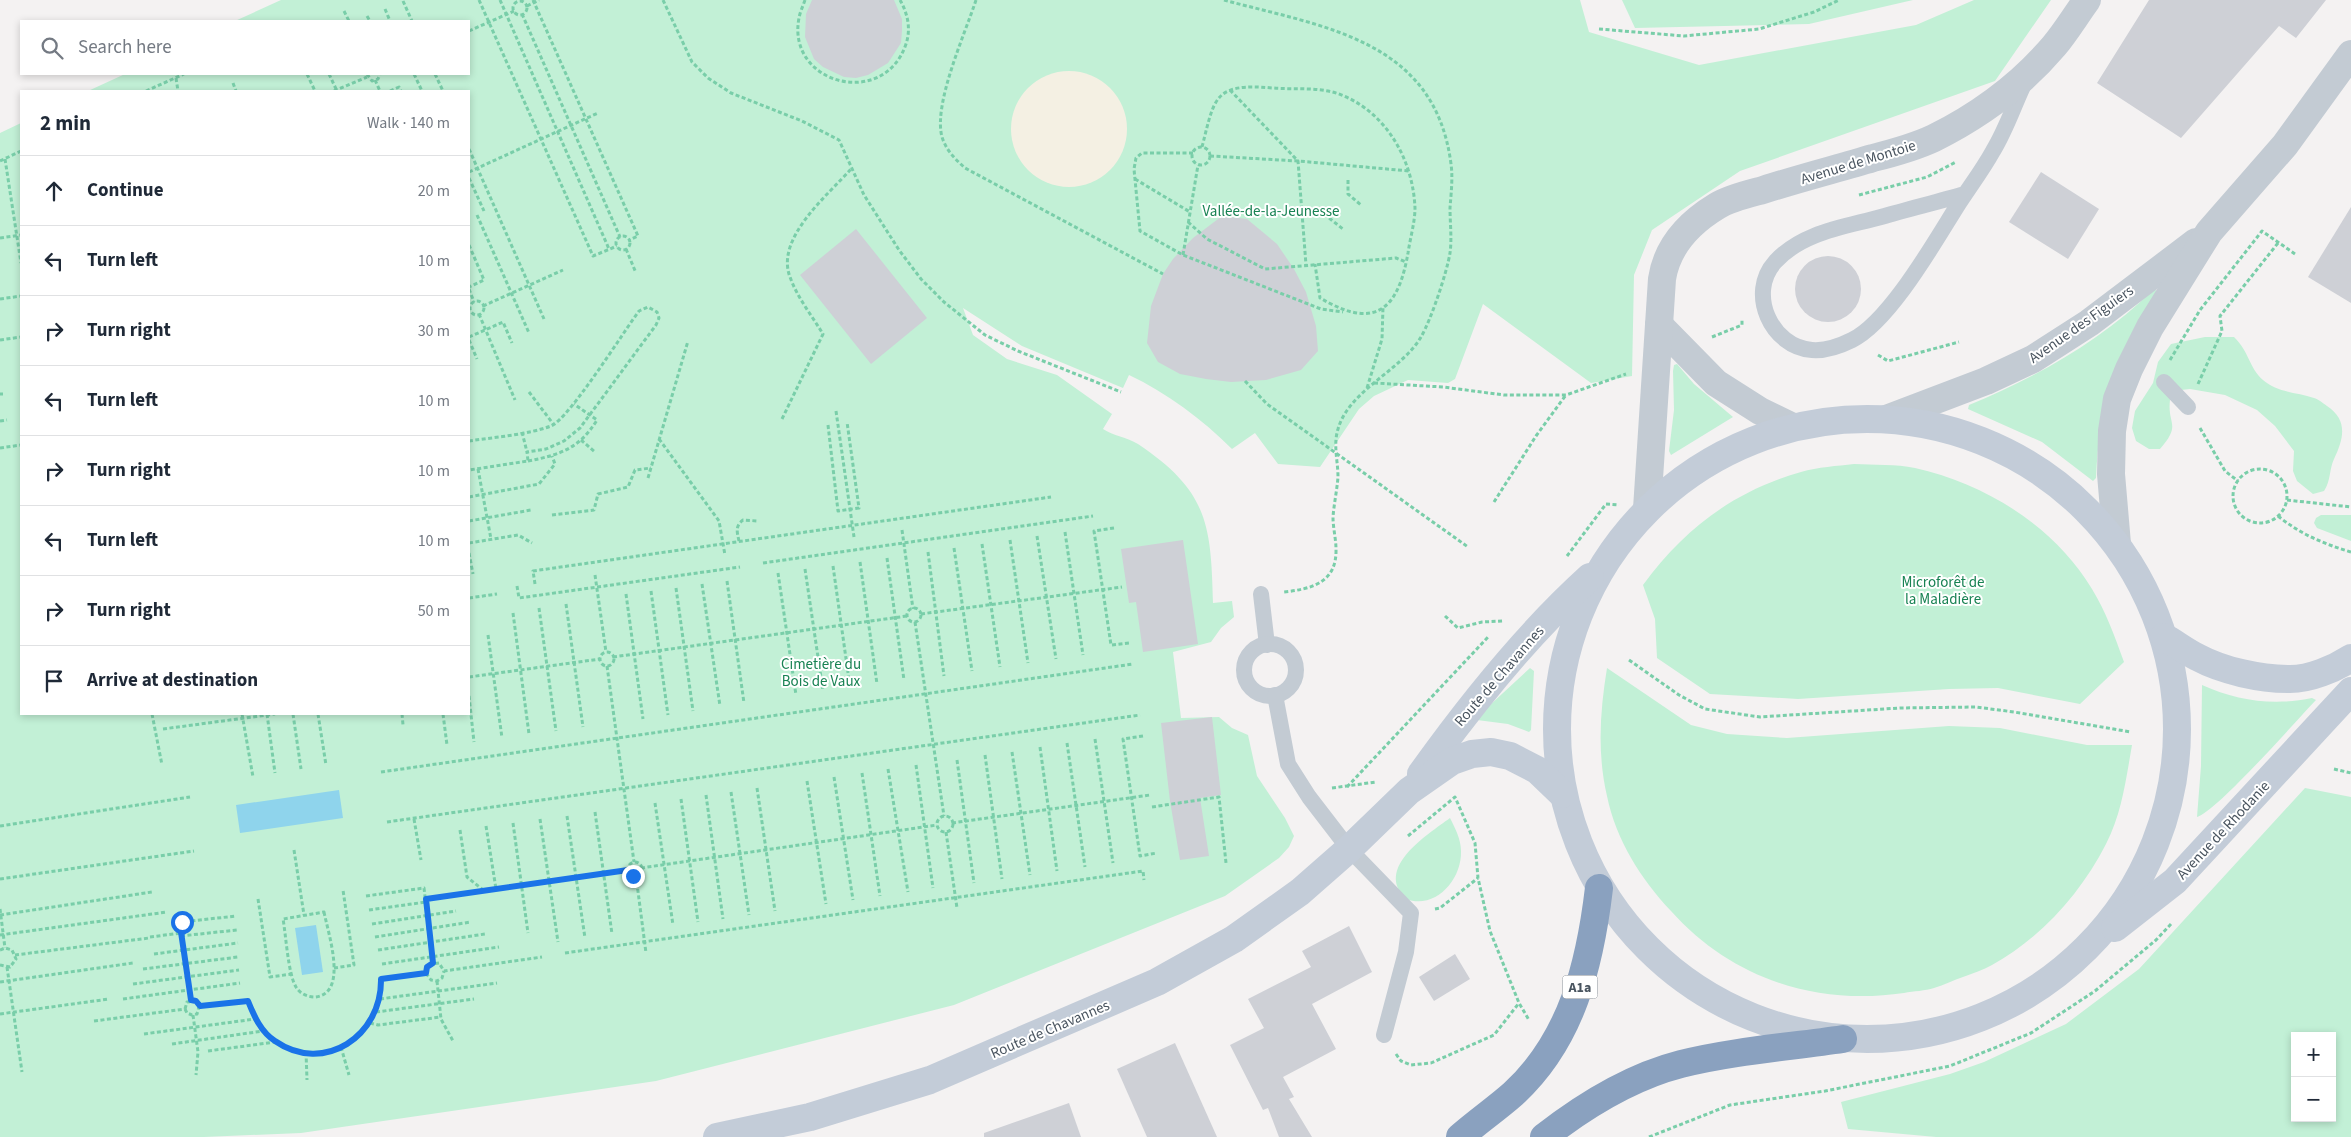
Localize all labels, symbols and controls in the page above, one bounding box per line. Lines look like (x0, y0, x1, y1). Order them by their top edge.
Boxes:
search box (20, 20, 470, 75)
icon: search (38, 34, 66, 62)
text: Search here (78, 34, 172, 61)
text: 2 min (40, 108, 91, 138)
text: Walk · 140 m (367, 112, 450, 134)
street label: Avenue de Montoie (1798, 135, 1918, 190)
icon: ahead (40, 177, 68, 205)
text: Continue (87, 177, 164, 204)
text: 20 m (418, 180, 450, 202)
park label: Vallée-de-la-Jeunesse (1202, 201, 1340, 222)
icon: left (40, 247, 68, 275)
text: Turn left (87, 247, 158, 274)
text: 10 m (418, 250, 450, 272)
street label: Avenue des Figuiers (2025, 280, 2138, 368)
icon: right (40, 317, 68, 345)
text: Turn right (87, 317, 171, 344)
text: 30 m (418, 320, 450, 342)
icon: left (40, 387, 68, 415)
text: Turn left (87, 387, 158, 414)
text: 10 m (418, 390, 450, 412)
icon: right (40, 457, 68, 485)
text: Turn right (87, 457, 171, 484)
text: 10 m (418, 460, 450, 482)
icon: left (40, 527, 68, 555)
text: Turn left (87, 527, 158, 554)
text: 10 m (418, 530, 450, 552)
park label: Microforêt de la Maladière (1901, 572, 1985, 610)
icon: right (40, 597, 68, 625)
text: Turn right (87, 597, 171, 624)
text: 50 m (418, 600, 450, 622)
street label: Route de Chavannes (1450, 621, 1549, 731)
park label: Cimetière du Bois de Vaux (781, 654, 861, 692)
icon: arrive (40, 667, 68, 695)
text: Arrive at destination (87, 667, 258, 694)
street label: Avenue de Rhodanie (2172, 776, 2275, 884)
route end (622, 865, 645, 888)
route start (171, 911, 194, 934)
road number: A1a (1562, 976, 1598, 999)
street label: Route de Chavannes (987, 995, 1113, 1064)
map controls (2291, 1032, 2336, 1122)
button: + (2291, 1032, 2336, 1077)
button: − (2291, 1077, 2336, 1122)

